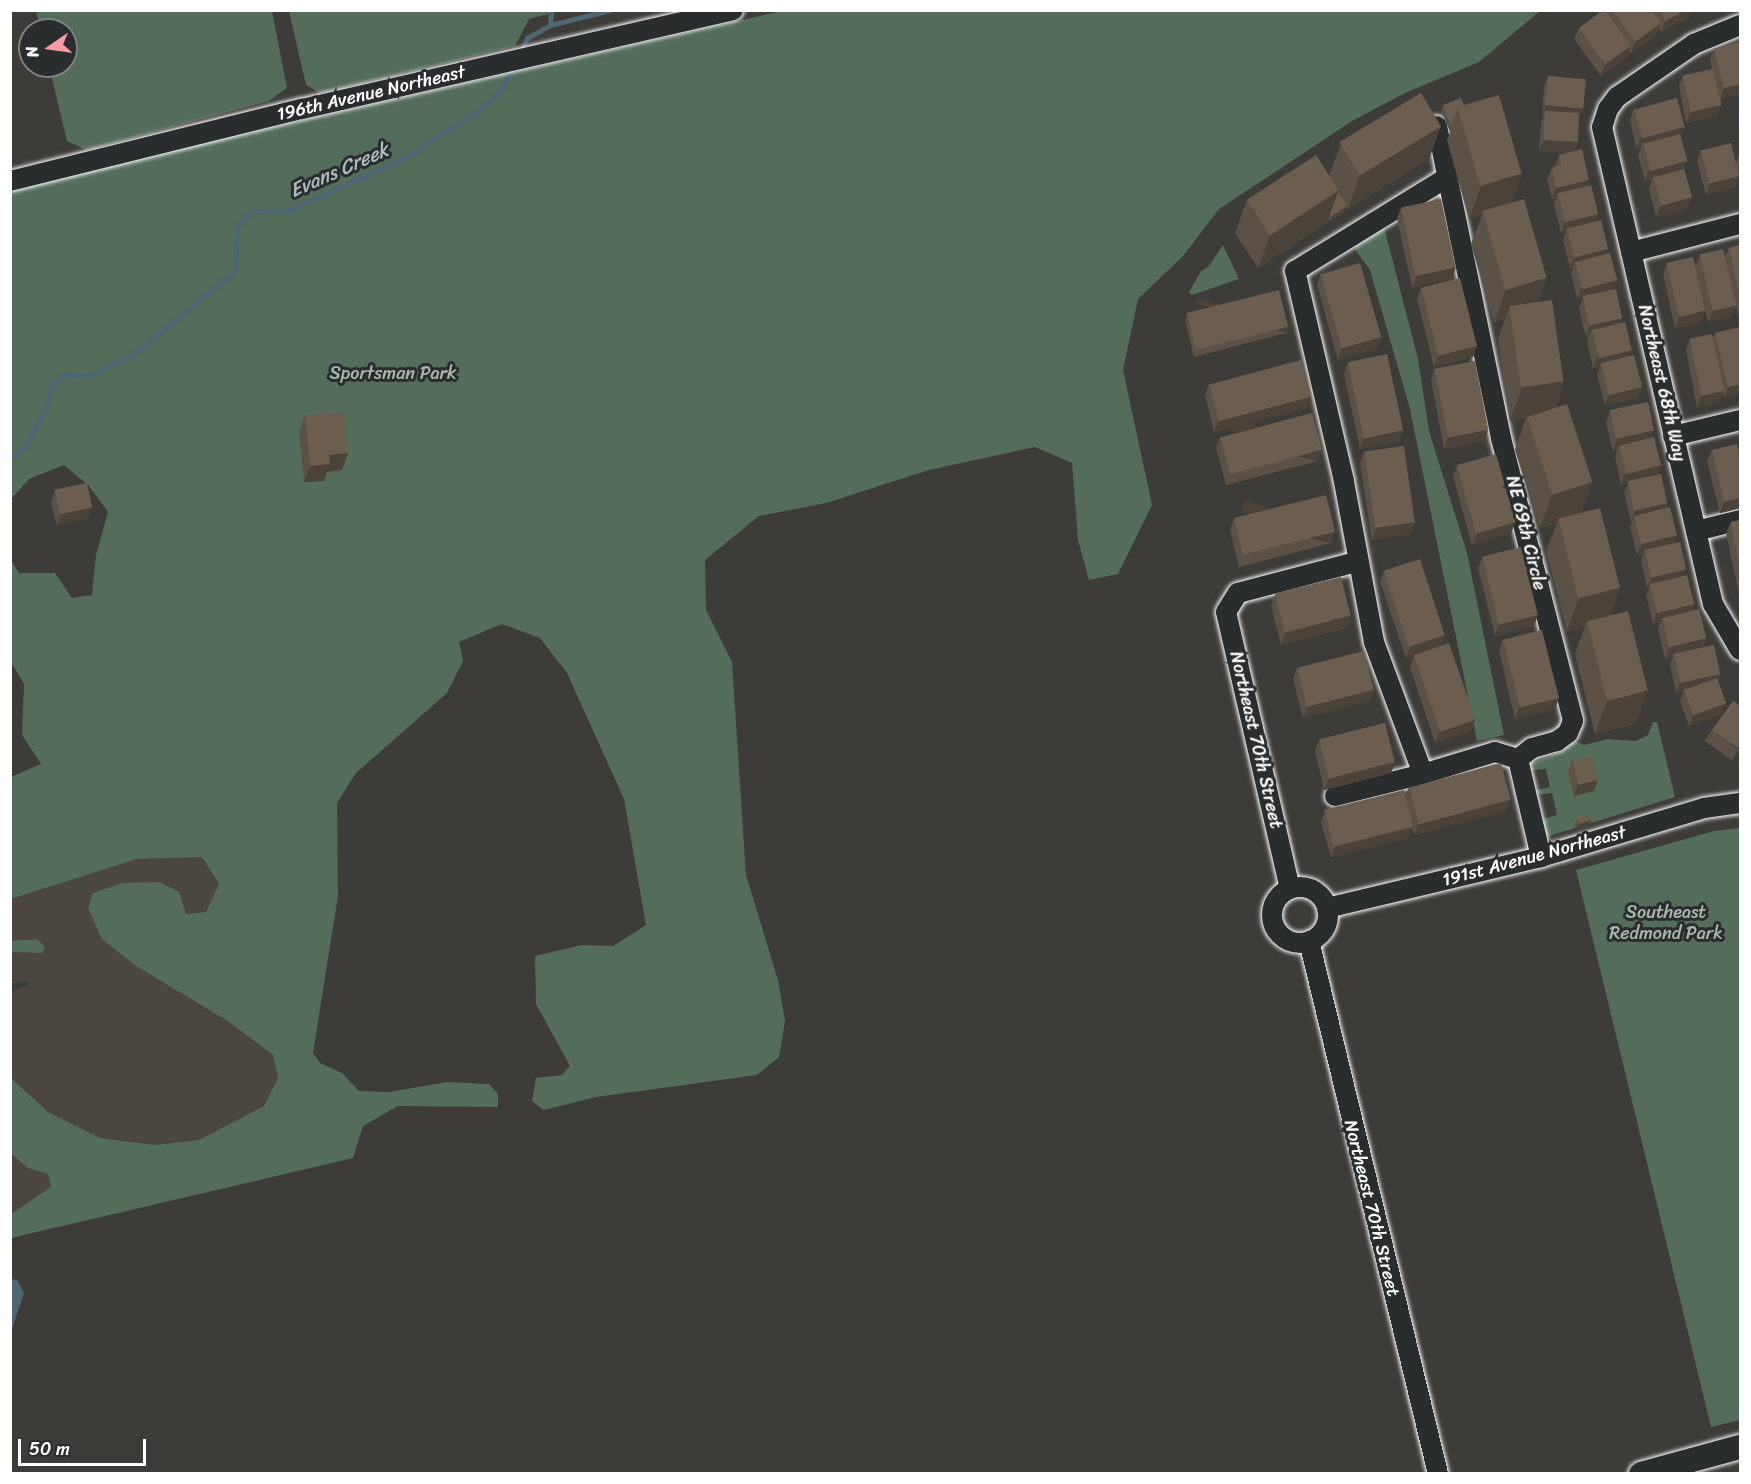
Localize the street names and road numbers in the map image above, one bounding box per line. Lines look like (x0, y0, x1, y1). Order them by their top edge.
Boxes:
street label: 196th Avenue Northeast (274, 61, 468, 125)
street label: Northeast 68th Way (1633, 302, 1691, 464)
street label: NE 69th Circle (1501, 473, 1551, 593)
street label: Northeast 70th Street (1225, 649, 1287, 831)
street label: 191st Avenue Northeast (1439, 821, 1629, 891)
street label: Northeast 70th Street (1340, 1117, 1404, 1299)

